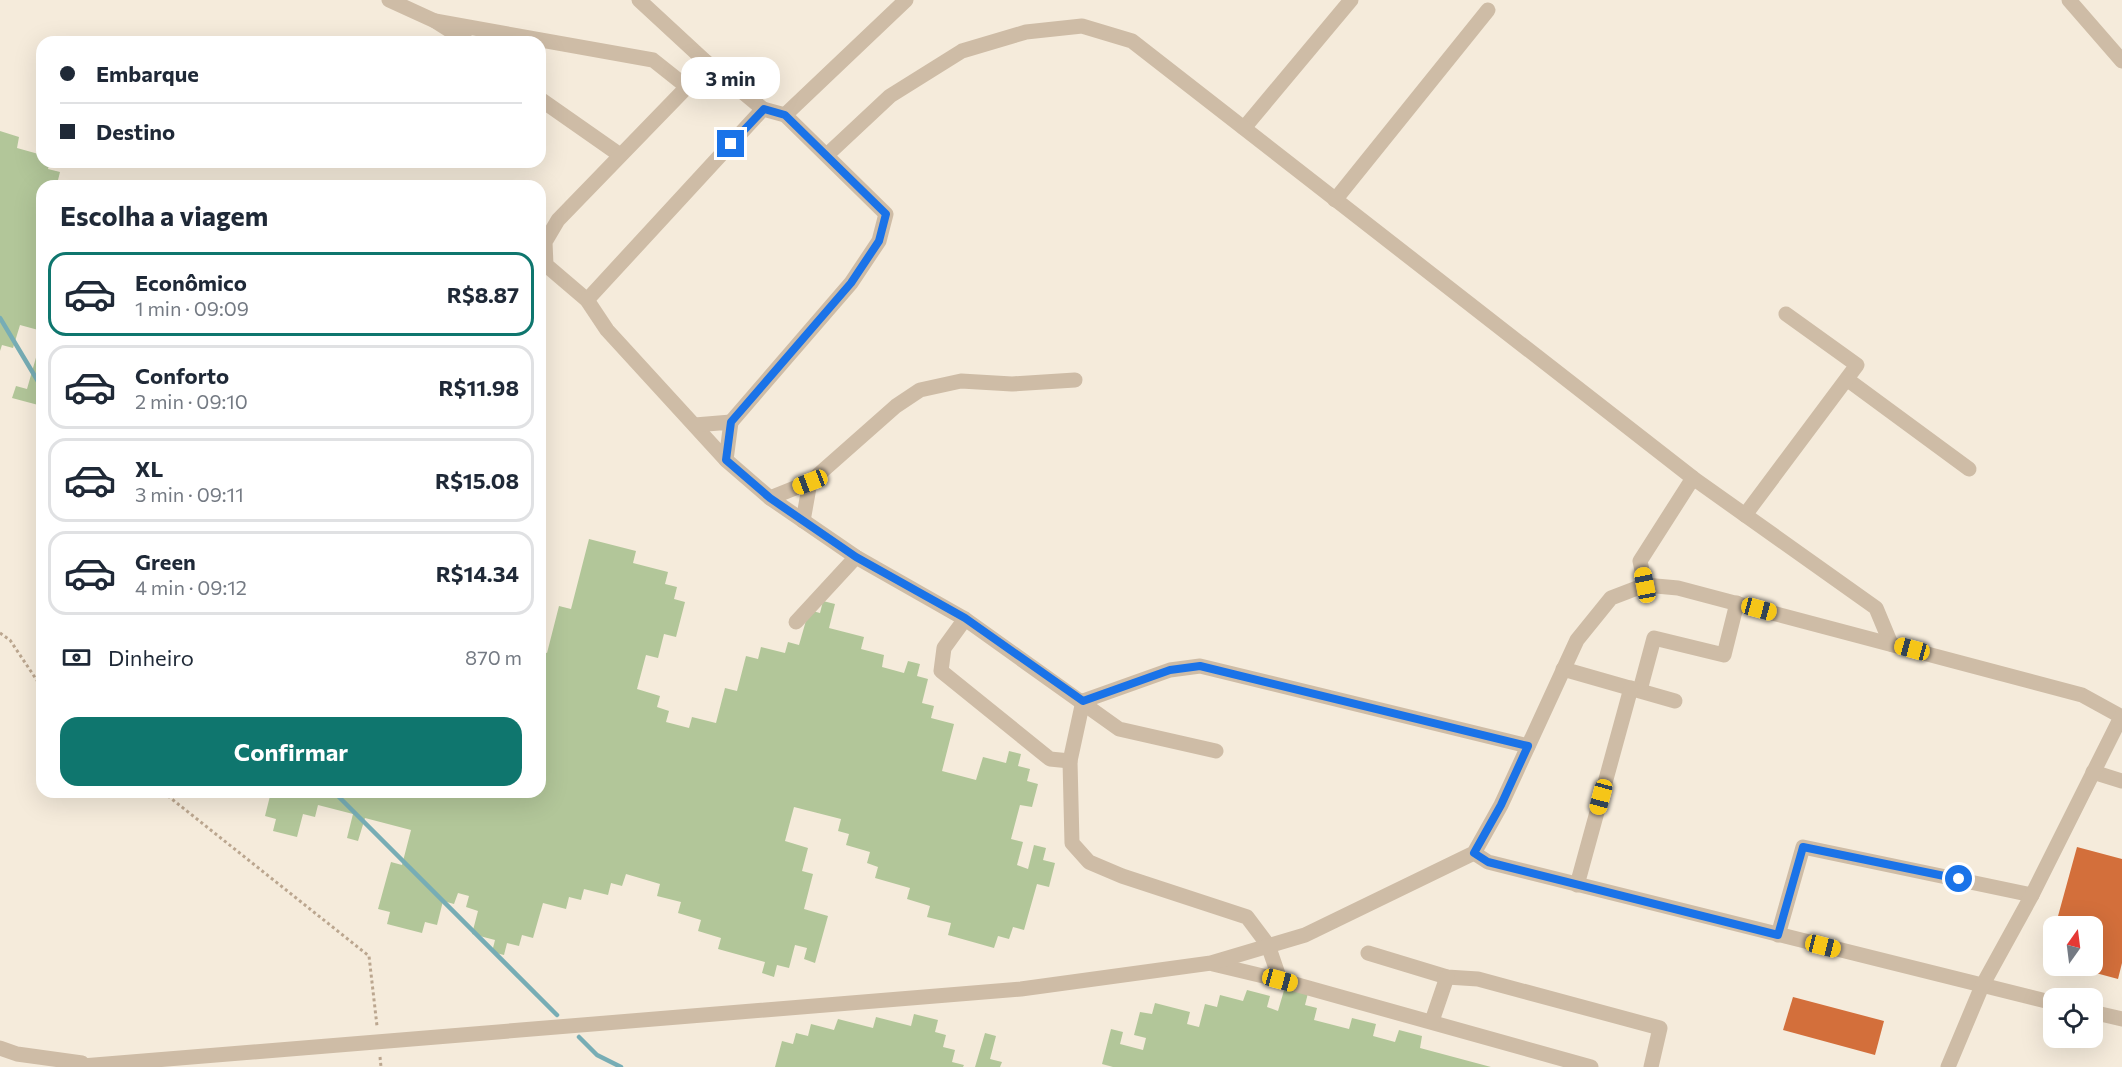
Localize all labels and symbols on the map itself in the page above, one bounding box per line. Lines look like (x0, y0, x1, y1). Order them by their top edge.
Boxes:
callout: 3 min (682, 57, 780, 99)
route end (717, 130, 744, 157)
car (790, 467, 830, 497)
car (1633, 566, 1657, 604)
car (1739, 596, 1779, 622)
car (1892, 636, 1932, 662)
car (1588, 777, 1614, 817)
route start (1945, 865, 1972, 892)
north arrow (2043, 916, 2103, 976)
car (1803, 933, 1843, 959)
car (1260, 967, 1300, 993)

